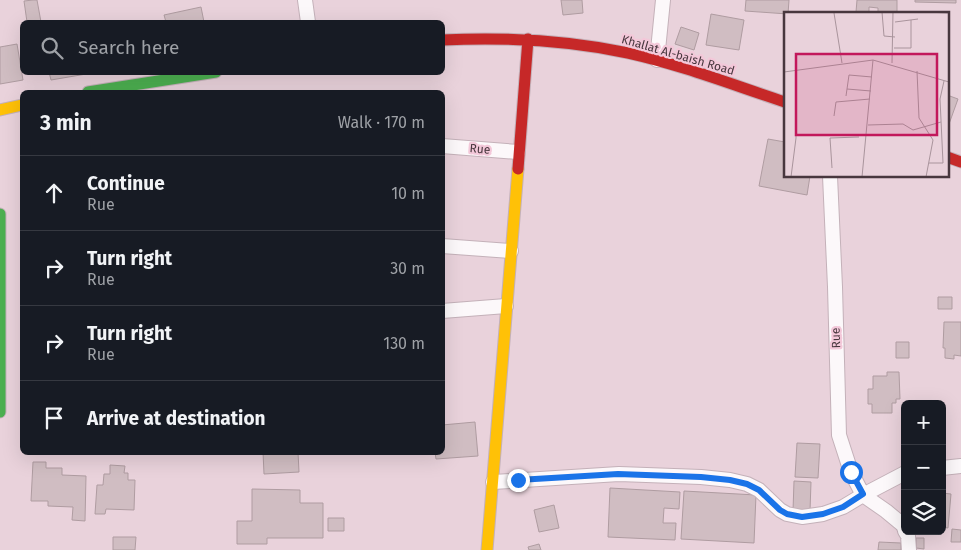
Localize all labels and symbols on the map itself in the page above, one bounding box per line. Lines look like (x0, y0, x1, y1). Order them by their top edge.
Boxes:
inset map (784, 12, 948, 178)
street label: Khallat Al-baish Road (620, 32, 736, 78)
street label: Rue (469, 141, 491, 157)
street label: Rue (829, 327, 843, 349)
route start (840, 461, 863, 484)
route end (507, 469, 530, 492)

